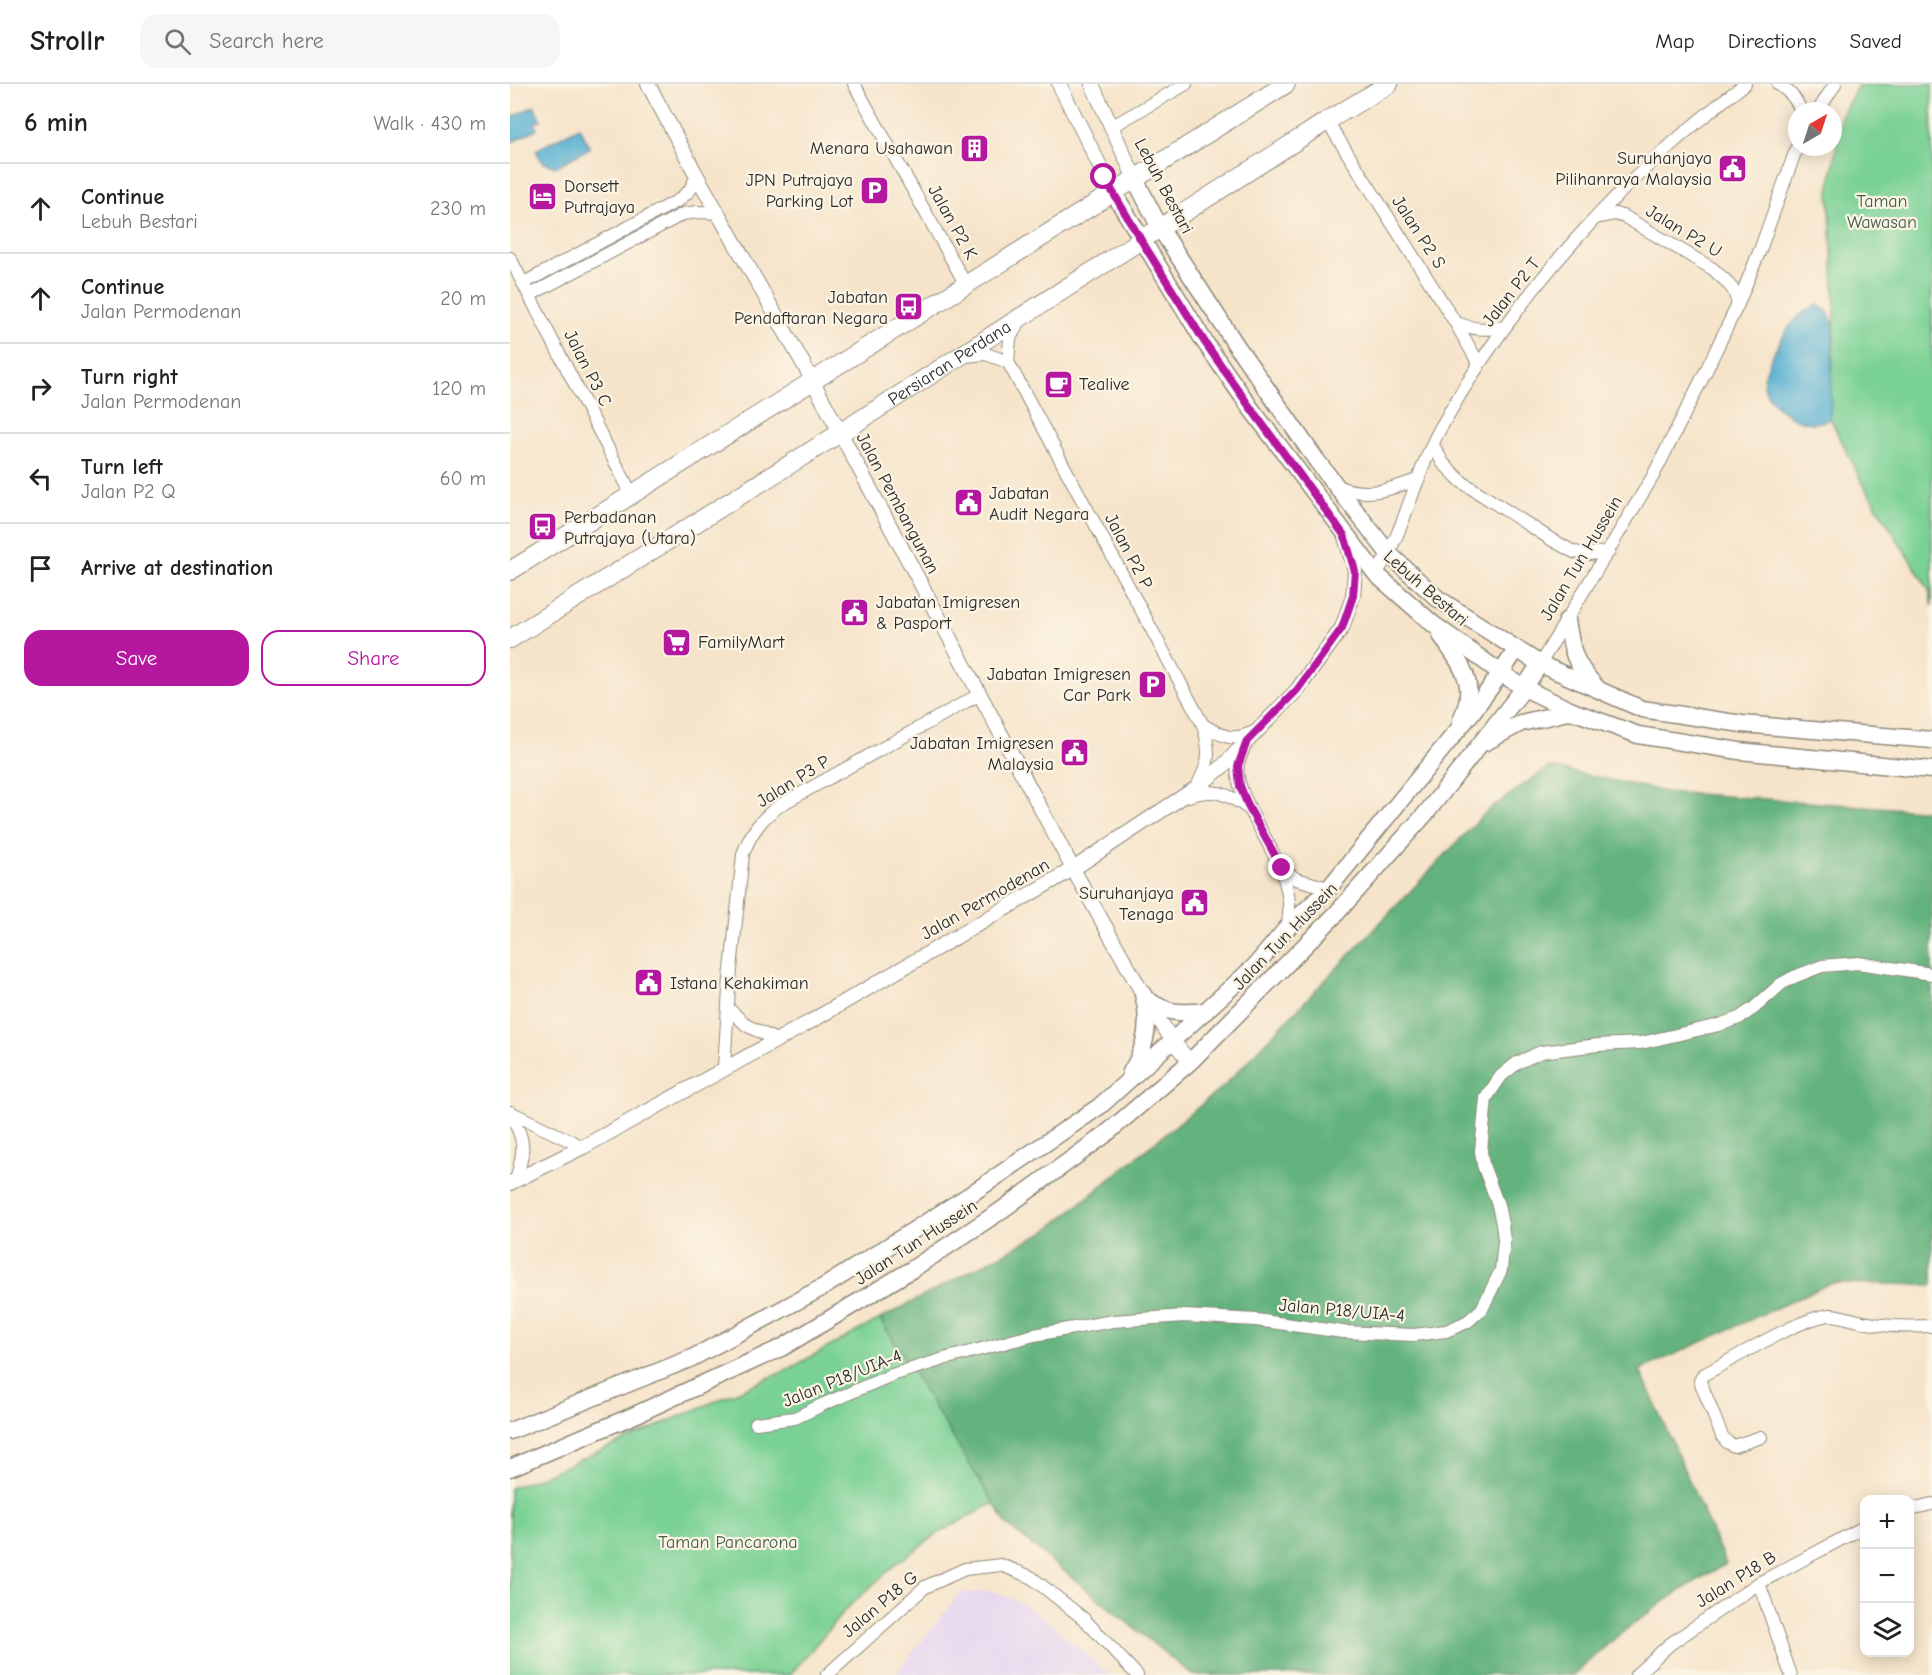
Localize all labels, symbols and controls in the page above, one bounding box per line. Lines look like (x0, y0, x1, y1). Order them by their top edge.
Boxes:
search box (140, 14, 560, 68)
text: Strollr (30, 25, 104, 57)
icon: search (161, 25, 194, 58)
text: Search here (209, 28, 324, 54)
text: Map (1655, 29, 1695, 53)
text: Directions (1728, 29, 1817, 53)
text: Saved (1850, 29, 1902, 53)
north arrow (1788, 102, 1842, 156)
text: 6 min (24, 108, 88, 138)
text: Walk · 430 m (374, 112, 486, 135)
building icon: Menara Usahawan (958, 132, 990, 164)
street label: Lebuh Bestari (1130, 135, 1197, 238)
place label: Menara Usahawan (810, 138, 953, 159)
place label: Suruhanjaya Pilihanraya Malaysia (1555, 148, 1712, 190)
public building icon: Suruhanjaya Pilihanraya Malaysia (1717, 152, 1749, 184)
route start (1090, 163, 1116, 189)
place label: JPN Putrajaya Parking Lot (746, 170, 854, 212)
parking icon: JPN Putrajaya Parking Lot (858, 174, 890, 206)
place label: Dorsett Putrajaya (564, 176, 635, 218)
hotel icon: Dorsett Putrajaya (527, 180, 559, 212)
street label: Jalan P2 K (923, 181, 982, 263)
text: Continue (81, 184, 164, 210)
park label: Taman Wawasan (1847, 191, 1917, 233)
icon: ahead (24, 192, 57, 225)
street label: Jalan P2 S (1387, 192, 1450, 272)
text: 230 m (430, 197, 486, 220)
street label: Jalan P2 U (1642, 201, 1725, 262)
text: Lebuh Bestari (81, 210, 198, 233)
street label: Jalan P2 T (1478, 253, 1545, 331)
text: Continue (81, 274, 164, 300)
icon: ahead (24, 282, 57, 315)
text: 20 m (440, 287, 486, 310)
place label: Jabatan Pendaftaran Negara (734, 287, 888, 329)
bus stop icon: Jabatan Pendaftaran Negara (893, 291, 925, 323)
text: Jalan Permodenan (81, 300, 241, 323)
street label: Persiaran Perdana (884, 316, 1015, 410)
street label: Jalan P3 C (559, 326, 616, 410)
text: Turn right (81, 364, 178, 390)
cafe icon: Tealive (1042, 368, 1074, 400)
icon: right (24, 372, 57, 405)
place label: Tealive (1079, 374, 1129, 395)
text: 120 m (432, 377, 486, 400)
text: Jalan Permodenan (81, 390, 241, 413)
street label: Jalan Pembangunan (851, 429, 944, 577)
text: Turn left (81, 454, 163, 480)
icon: left (24, 462, 57, 495)
text: 60 m (440, 467, 486, 490)
text: Jalan P2 Q (81, 480, 175, 503)
place label: Jabatan Audit Negara (989, 483, 1089, 525)
public building icon: Jabatan Audit Negara (952, 487, 984, 519)
street label: Jalan Tun Hussein (1536, 492, 1627, 624)
place label: Perbadanan Putrajaya (Utara) (564, 507, 696, 549)
street label: Jalan P2 P (1100, 510, 1157, 592)
bus stop icon: Perbadanan Putrajaya (Utara) (527, 511, 559, 543)
street label: Lebuh Bestari (1379, 546, 1472, 631)
icon: arrive (24, 552, 57, 585)
text: Arrive at destination (81, 555, 273, 581)
place label: Jabatan Imigresen & Pasport (876, 592, 1020, 634)
public building icon: Jabatan Imigresen & Pasport (839, 596, 871, 628)
supermarket icon: FamilyMart (661, 626, 693, 658)
button: Save (24, 630, 249, 686)
button: Share (261, 630, 486, 686)
place label: FamilyMart (698, 632, 785, 653)
place label: Jabatan Imigresen Car Park (987, 664, 1131, 706)
parking icon: Jabatan Imigresen Car Park (1136, 668, 1168, 700)
place label: Jabatan Imigresen Malaysia (910, 733, 1054, 775)
public building icon: Jabatan Imigresen Malaysia (1059, 737, 1091, 769)
street label: Jalan P3 P (753, 751, 834, 812)
street label: Jalan Permodenan (917, 854, 1053, 945)
route end (1268, 854, 1294, 880)
street label: Jalan Tun Hussein (1229, 878, 1342, 995)
place label: Suruhanjaya Tenaga (1079, 883, 1174, 925)
public building icon: Suruhanjaya Tenaga (1179, 887, 1211, 919)
public building icon: Istana Kehakiman (633, 967, 665, 999)
place label: Istana Kehakiman (670, 973, 809, 994)
street label: Jalan Tun Hussein (851, 1195, 981, 1290)
street label: Jalan P18/UIA-4 (1278, 1295, 1406, 1326)
street label: Jalan P18/UIA-4 (780, 1345, 905, 1412)
map controls (1860, 1495, 1914, 1657)
button: + (1860, 1495, 1914, 1549)
park label: Taman Pancarona (658, 1532, 798, 1553)
street label: Jalan P18 B (1692, 1547, 1780, 1612)
button: − (1860, 1549, 1914, 1603)
street label: Jalan P18 G (838, 1567, 922, 1642)
button: layers (1860, 1603, 1914, 1657)

